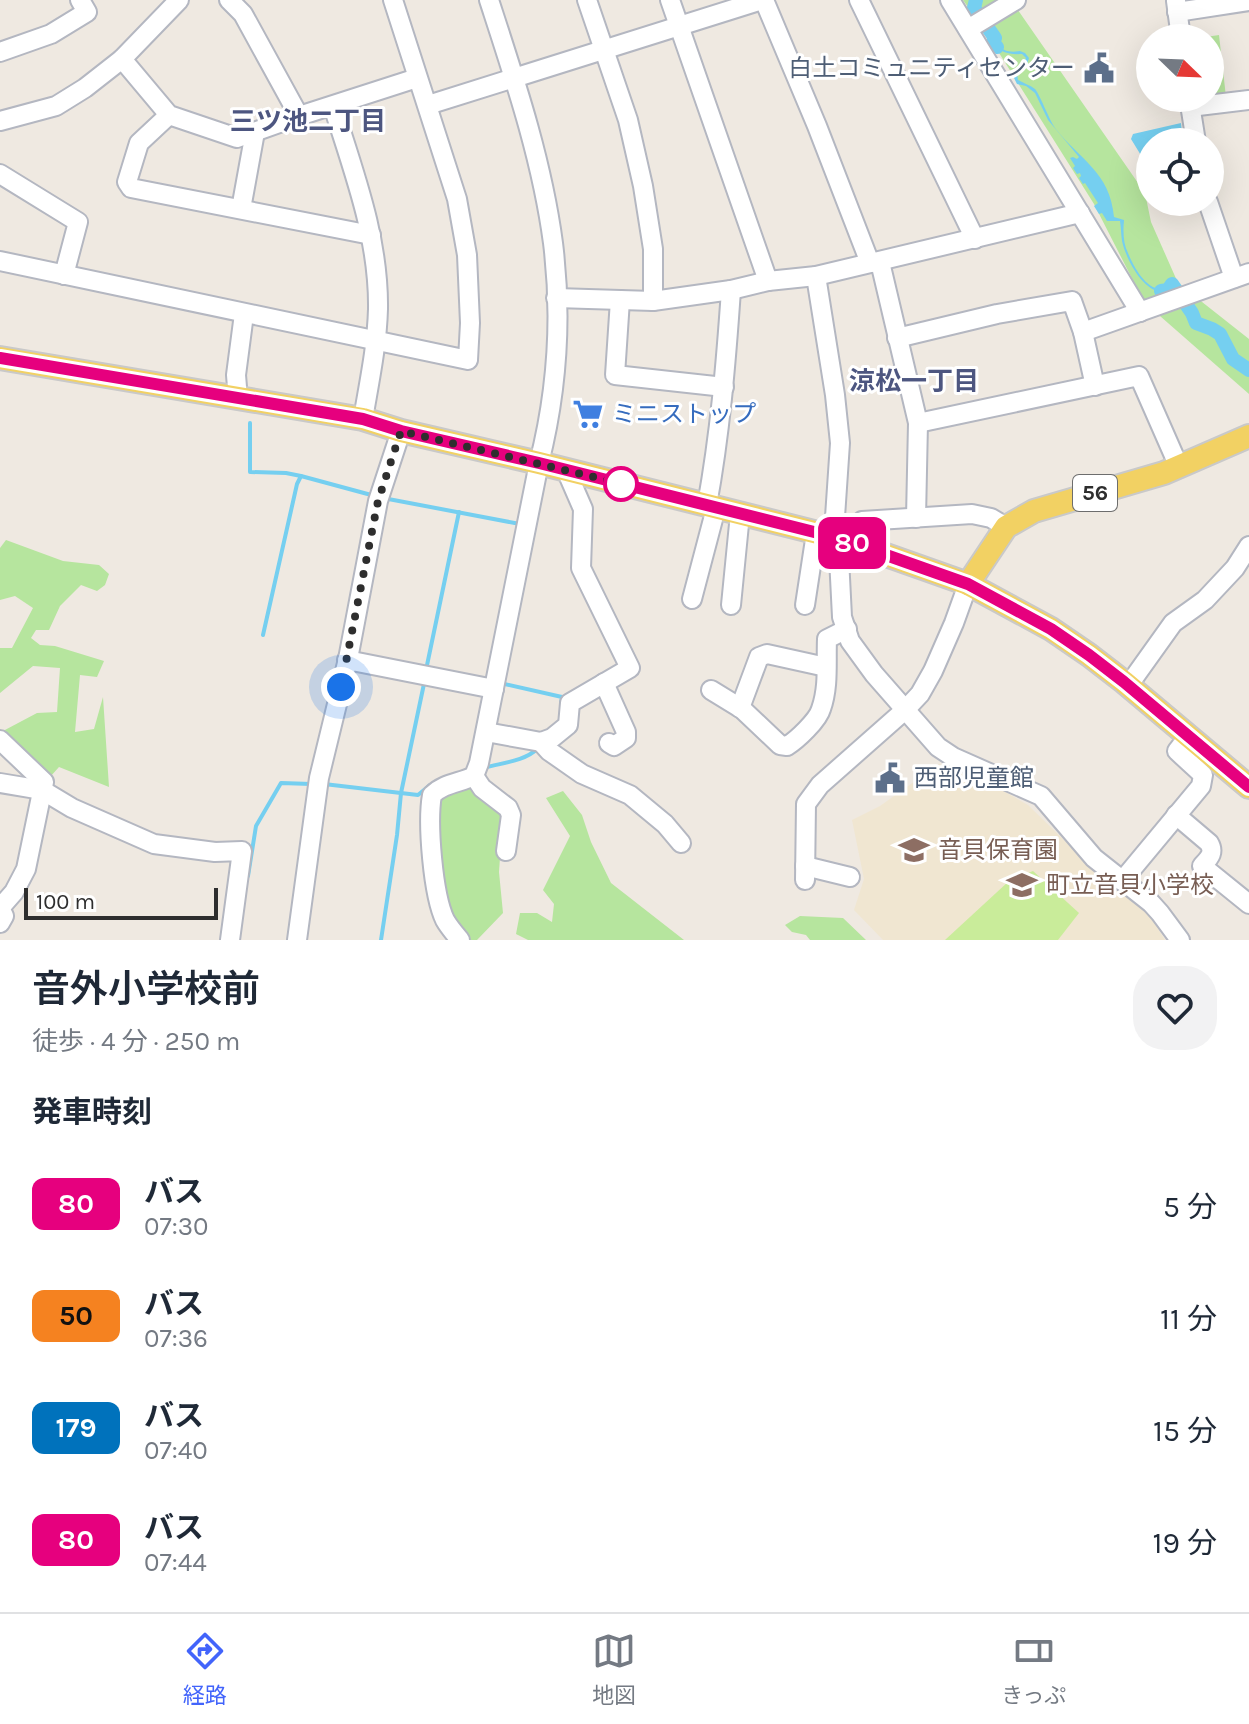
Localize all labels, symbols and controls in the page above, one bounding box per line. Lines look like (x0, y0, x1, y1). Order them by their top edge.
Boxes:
north arrow (1136, 24, 1224, 112)
map controls (1136, 24, 1224, 216)
public building icon: 白土コミュニティセンター (1082, 51, 1116, 85)
place label: 白土コミュニティセンター (788, 54, 1075, 82)
district label: 三ツ池二丁目 (230, 106, 386, 137)
button: locate (1136, 128, 1224, 216)
district label: 涼松一丁目 (849, 366, 979, 397)
supermarket icon: ミニストップ (571, 397, 605, 431)
place label: ミニストップ (612, 400, 756, 428)
unlabelled marker (604, 467, 638, 501)
road number: 56 (1073, 475, 1117, 511)
line badge: 80 (816, 517, 888, 569)
text: 80 (834, 526, 870, 559)
your location (321, 667, 361, 707)
public building icon: 西部児童館 (873, 761, 907, 795)
place label: 西部児童館 (914, 764, 1034, 792)
school or university icon: 音貝保育園 (897, 833, 931, 867)
place label: 音貝保育園 (938, 836, 1058, 864)
school or university icon: 町立音貝小学校 (1005, 868, 1039, 902)
place label: 町立音貝小学校 (1046, 871, 1214, 899)
scale bar (24, 884, 218, 920)
text: 100 m (36, 889, 95, 915)
button: heart (1133, 966, 1217, 1050)
text: 音外小学校前 (32, 967, 260, 1012)
text: 徒歩 · 4 分 · 250 m (32, 1026, 240, 1057)
text: 発車時刻 (32, 1094, 152, 1130)
text: バス (144, 1174, 204, 1210)
text: 80 (58, 1187, 94, 1220)
text: 5 分 (1163, 1189, 1217, 1225)
text: 07:30 (144, 1211, 208, 1242)
text: バス (144, 1286, 204, 1322)
text: 50 (59, 1299, 93, 1332)
text: 11 分 (1160, 1301, 1217, 1337)
text: 07:36 (144, 1323, 208, 1354)
text: バス (144, 1398, 204, 1434)
text: 179 (56, 1411, 97, 1444)
text: 15 分 (1153, 1413, 1217, 1449)
text: 07:40 (144, 1435, 208, 1466)
text: バス (144, 1510, 204, 1546)
text: 80 (58, 1523, 94, 1556)
text: 19 分 (1153, 1525, 1217, 1561)
text: 07:44 (144, 1547, 207, 1578)
tab: 経路 (183, 1629, 227, 1709)
tab: 地図 (592, 1629, 636, 1709)
tab: きっぷ (1001, 1629, 1066, 1709)

